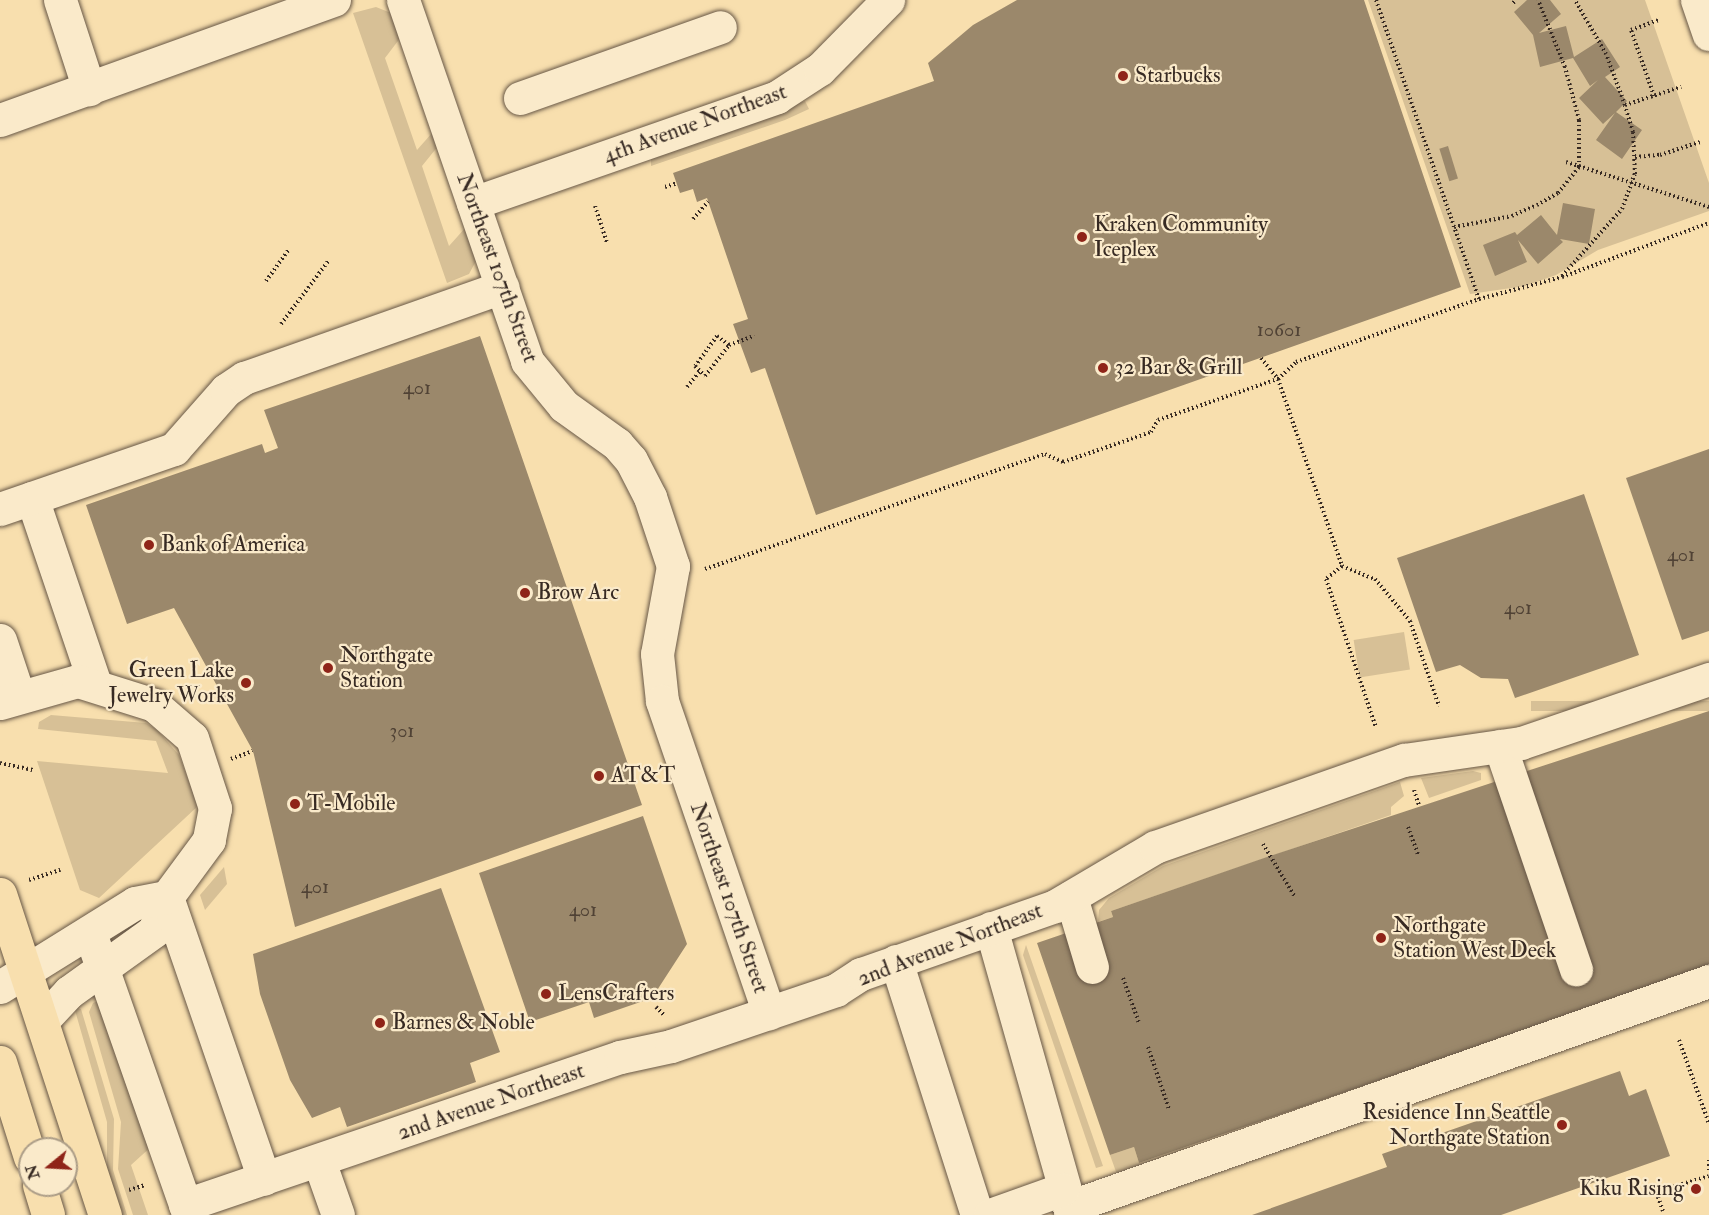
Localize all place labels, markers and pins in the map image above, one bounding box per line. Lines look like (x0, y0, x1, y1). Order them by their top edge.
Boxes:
place label: Starbucks (1135, 63, 1220, 89)
marker: Starbucks (1116, 69, 1130, 83)
place label: Kraken Community Iceplex (1094, 211, 1268, 262)
marker: Kraken Community Iceplex (1075, 230, 1089, 244)
place label: 32 Bar & Grill (1115, 355, 1242, 381)
marker: 32 Bar & Grill (1096, 361, 1110, 375)
place label: Bank of America (161, 532, 305, 558)
marker: Bank of America (142, 538, 156, 552)
place label: Brow Arc (537, 580, 619, 606)
marker: Brow Arc (518, 586, 532, 600)
place label: Northgate Station (340, 642, 433, 694)
place label: Green Lake Jewelry Works (109, 657, 234, 708)
marker: Northgate Station (321, 661, 335, 675)
marker: Green Lake Jewelry Works (239, 676, 253, 690)
place label: AT&T (611, 763, 675, 789)
marker: AT&T (592, 769, 606, 783)
place label: T-Mobile (307, 791, 395, 817)
marker: T-Mobile (288, 797, 302, 811)
place label: Northgate Station West Deck (1393, 912, 1556, 963)
marker: Northgate Station West Deck (1374, 931, 1388, 945)
place label: LensCrafters (558, 981, 674, 1007)
marker: LensCrafters (539, 987, 553, 1001)
place label: Barnes & Noble (392, 1010, 535, 1036)
marker: Barnes & Noble (373, 1016, 387, 1030)
place label: Residence Inn Seattle Northgate Station (1362, 1099, 1550, 1150)
marker: Residence Inn Seattle Northgate Station (1555, 1118, 1569, 1132)
place label: Kiku Rising (1579, 1176, 1684, 1202)
marker: Kiku Rising (1689, 1182, 1703, 1196)

